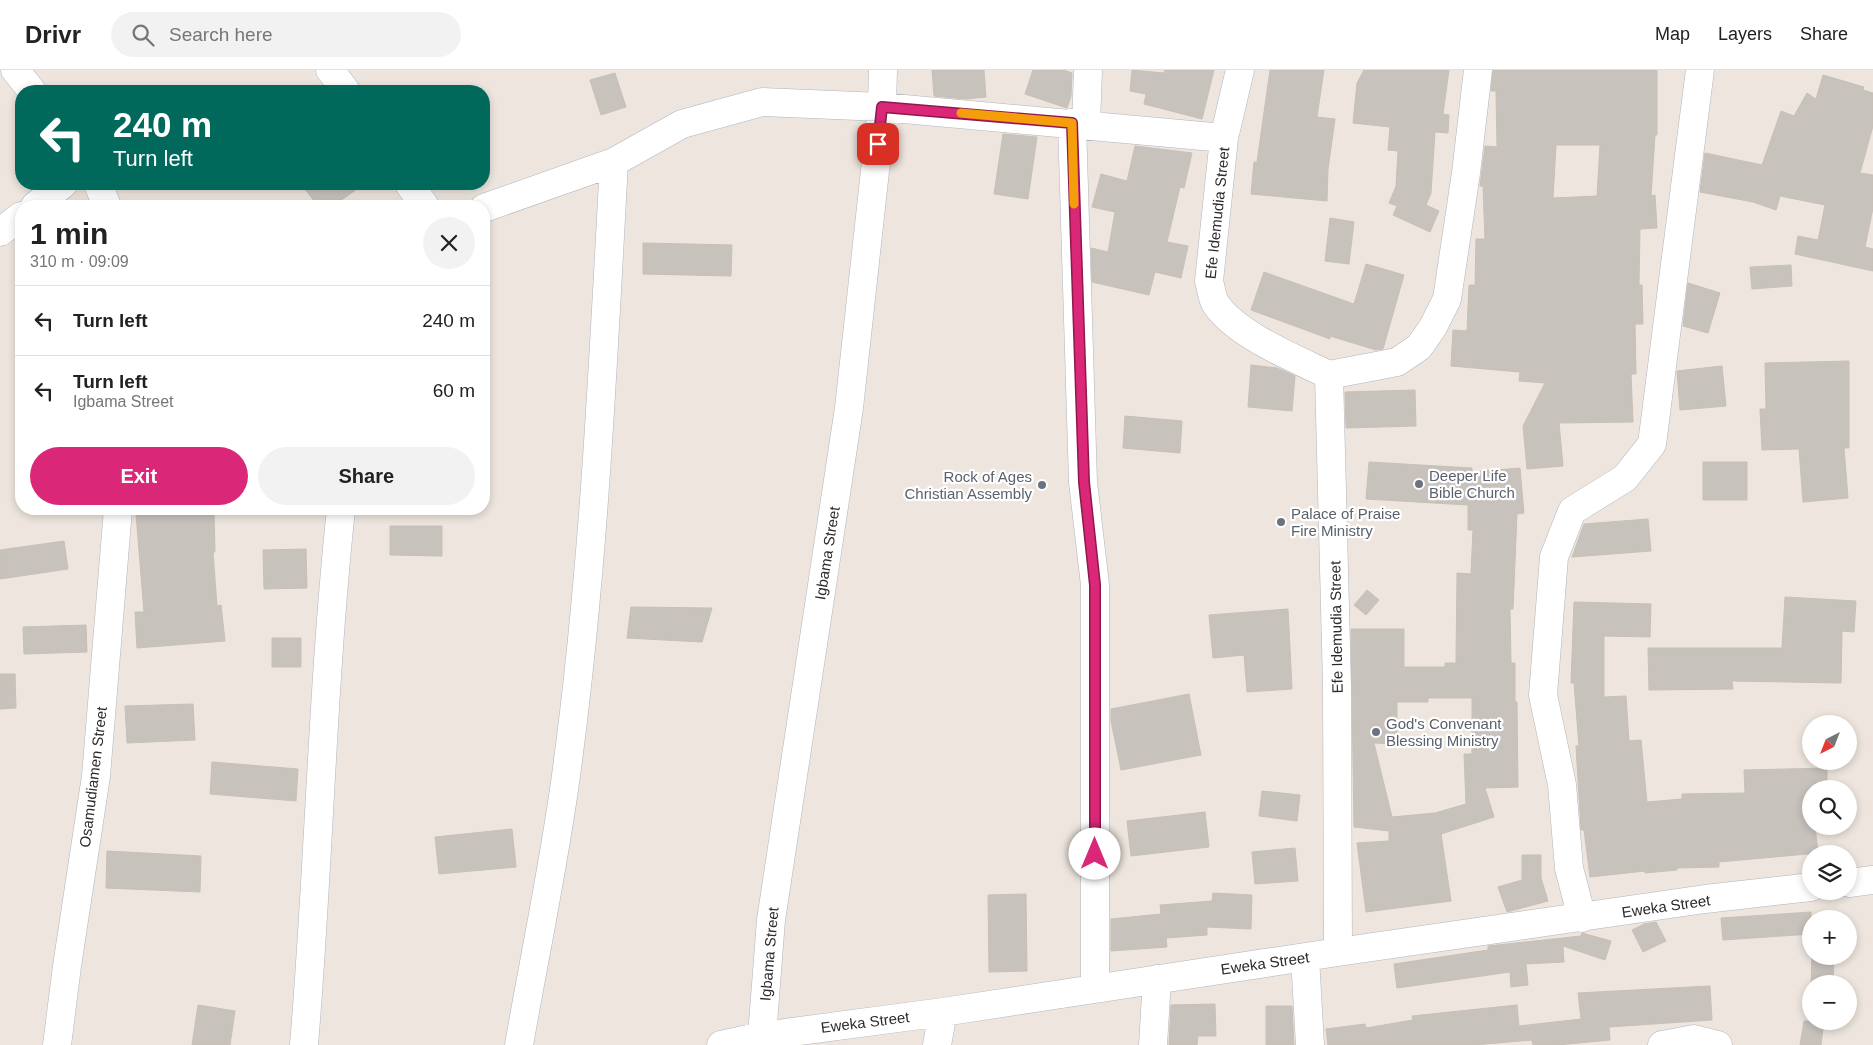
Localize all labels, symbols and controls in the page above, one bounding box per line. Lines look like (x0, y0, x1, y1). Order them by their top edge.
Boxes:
search box (111, 12, 461, 57)
text: Drivr (25, 21, 81, 48)
icon: search (129, 21, 157, 49)
text: Search here (169, 24, 273, 45)
text: Map (1655, 24, 1690, 44)
text: Layers (1718, 24, 1772, 44)
text: Share (1800, 24, 1848, 44)
icon: left (30, 105, 95, 170)
text: 240 m (113, 105, 212, 144)
pin (857, 123, 899, 165)
icon: arrive (864, 130, 892, 158)
street label: Efe Idemudia Street (1202, 145, 1232, 280)
text: Turn left (113, 146, 193, 171)
text: 1 min (30, 217, 108, 250)
button: close (423, 217, 475, 269)
text: 310 m · 09:09 (30, 253, 129, 270)
icon: left (30, 307, 58, 335)
text: Turn left (73, 310, 148, 331)
text: 240 m (422, 310, 475, 331)
text: Turn left (73, 371, 148, 392)
icon: left (30, 377, 58, 405)
text: 60 m (433, 380, 475, 401)
text: Igbama Street (73, 393, 174, 410)
button: Exit (30, 447, 248, 505)
button: Share (258, 447, 475, 505)
place label: Deeper Life Bible Church (1429, 467, 1515, 501)
place label: Rock of Ages Christian Assembly (904, 468, 1032, 502)
marker: Deeper Life Bible Church (1413, 478, 1425, 490)
marker: Rock of Ages Christian Assembly (1036, 479, 1048, 491)
street label: Igbama Street (811, 504, 843, 601)
place label: Palace of Praise Fire Ministry (1291, 505, 1400, 539)
marker: Palace of Praise Fire Ministry (1275, 516, 1287, 528)
street label: Efe Idemudia Street (1326, 560, 1346, 693)
street label: Osamudiamen Street (76, 705, 110, 848)
place label: God's Convenant Blessing Ministry (1386, 715, 1502, 749)
north arrow (1802, 715, 1858, 770)
map controls (1802, 715, 1857, 1030)
marker: God's Convenant Blessing Ministry (1370, 726, 1382, 738)
button: search (1802, 780, 1857, 835)
position arrow (1068, 827, 1120, 879)
button: layers (1802, 845, 1857, 900)
street label: Eweka Street (1621, 891, 1712, 921)
street label: Igbama Street (756, 905, 782, 1002)
button: + (1802, 910, 1857, 965)
street label: Eweka Street (1220, 948, 1311, 978)
button: − (1802, 975, 1857, 1030)
street label: Eweka Street (820, 1008, 911, 1036)

